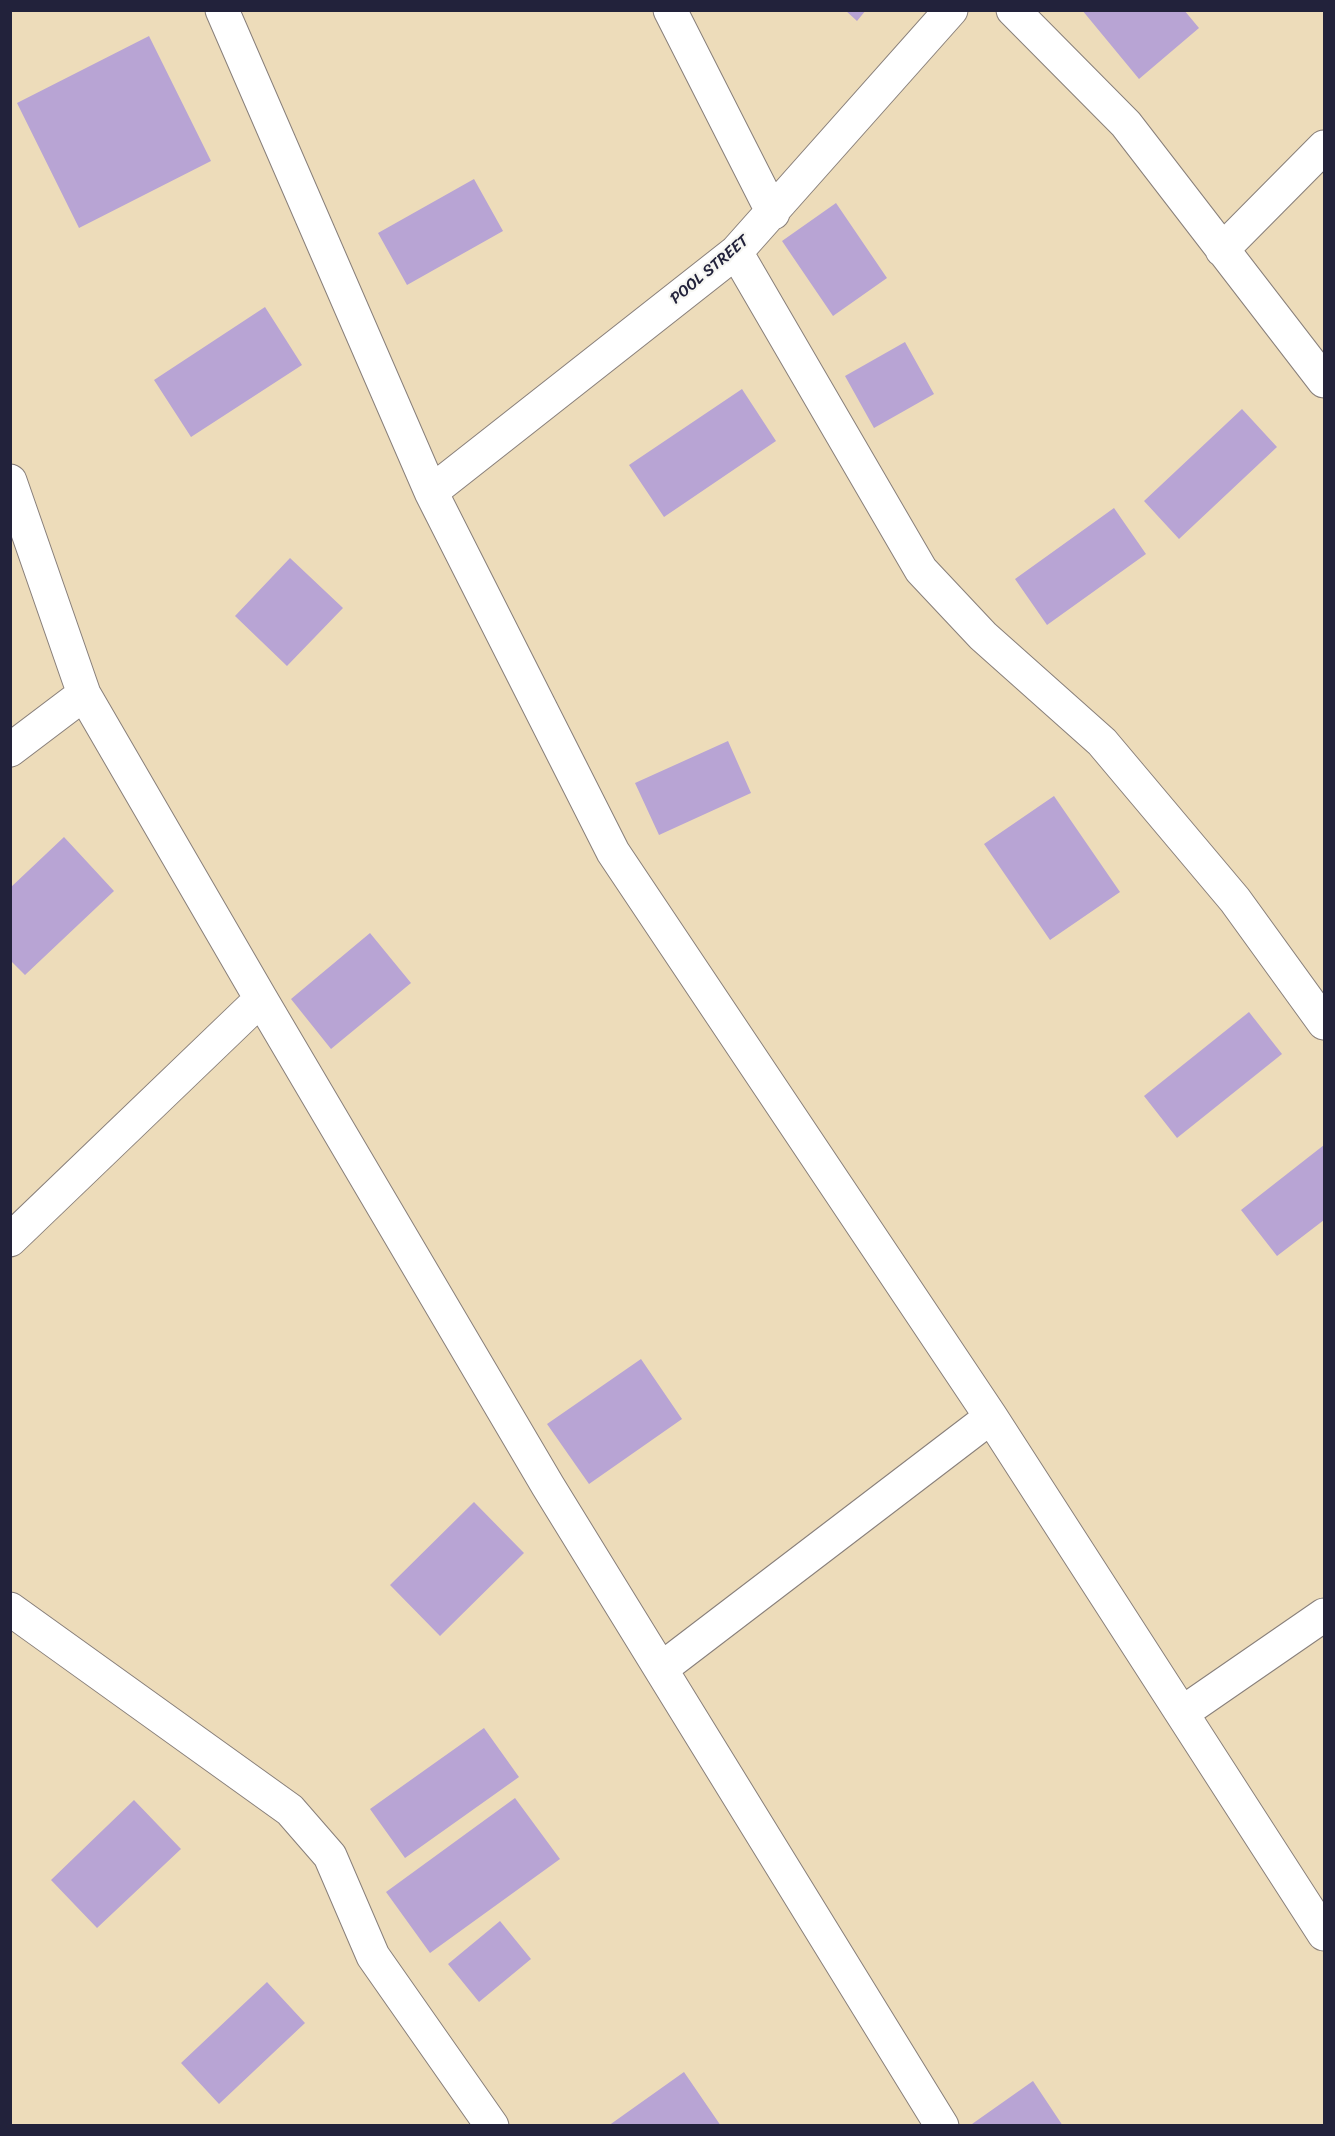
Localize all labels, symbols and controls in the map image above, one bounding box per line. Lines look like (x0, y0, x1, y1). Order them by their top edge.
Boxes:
street label: POOL STREET (667, 232, 753, 308)

